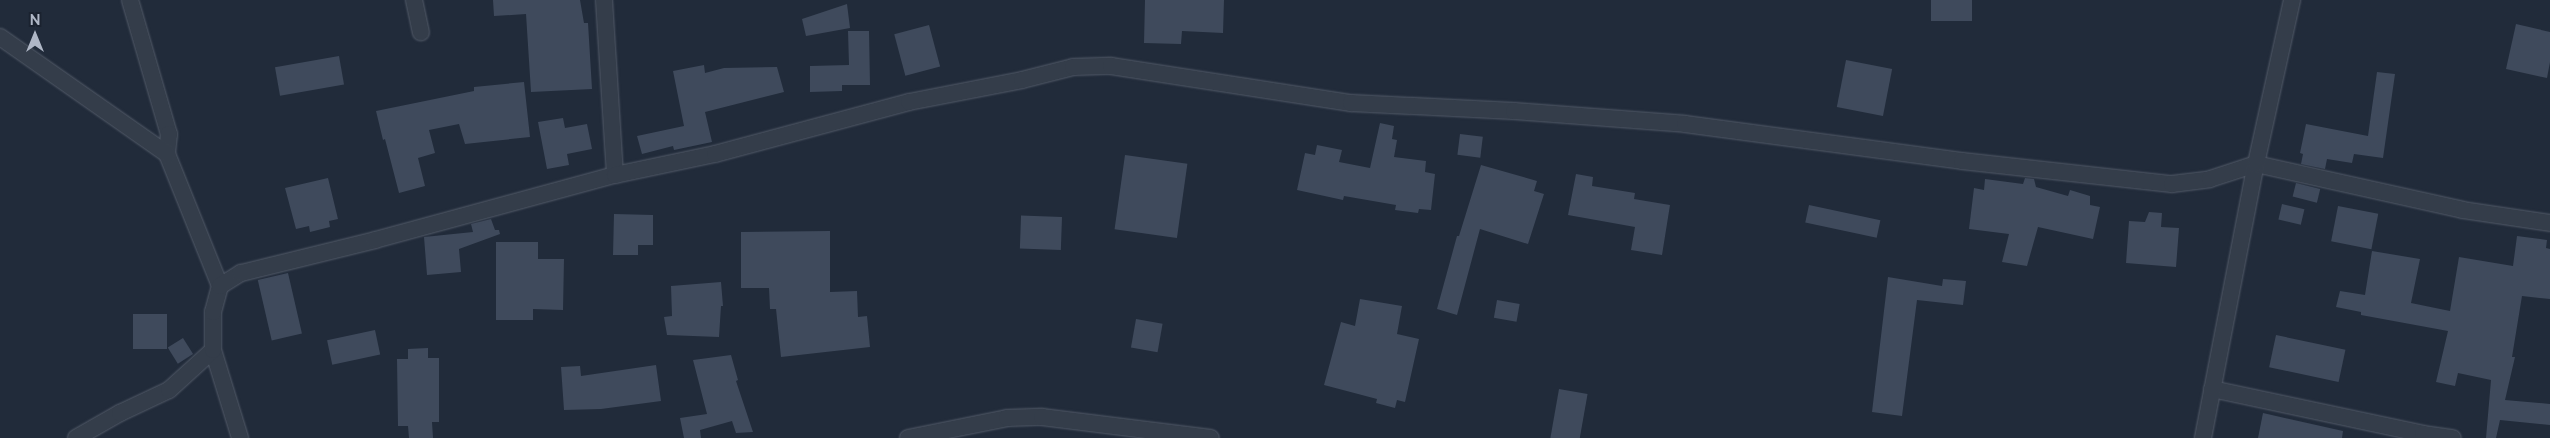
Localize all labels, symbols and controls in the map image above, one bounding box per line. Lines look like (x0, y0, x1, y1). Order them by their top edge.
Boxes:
north arrow (10, 10, 60, 60)
text: N (30, 12, 40, 28)

